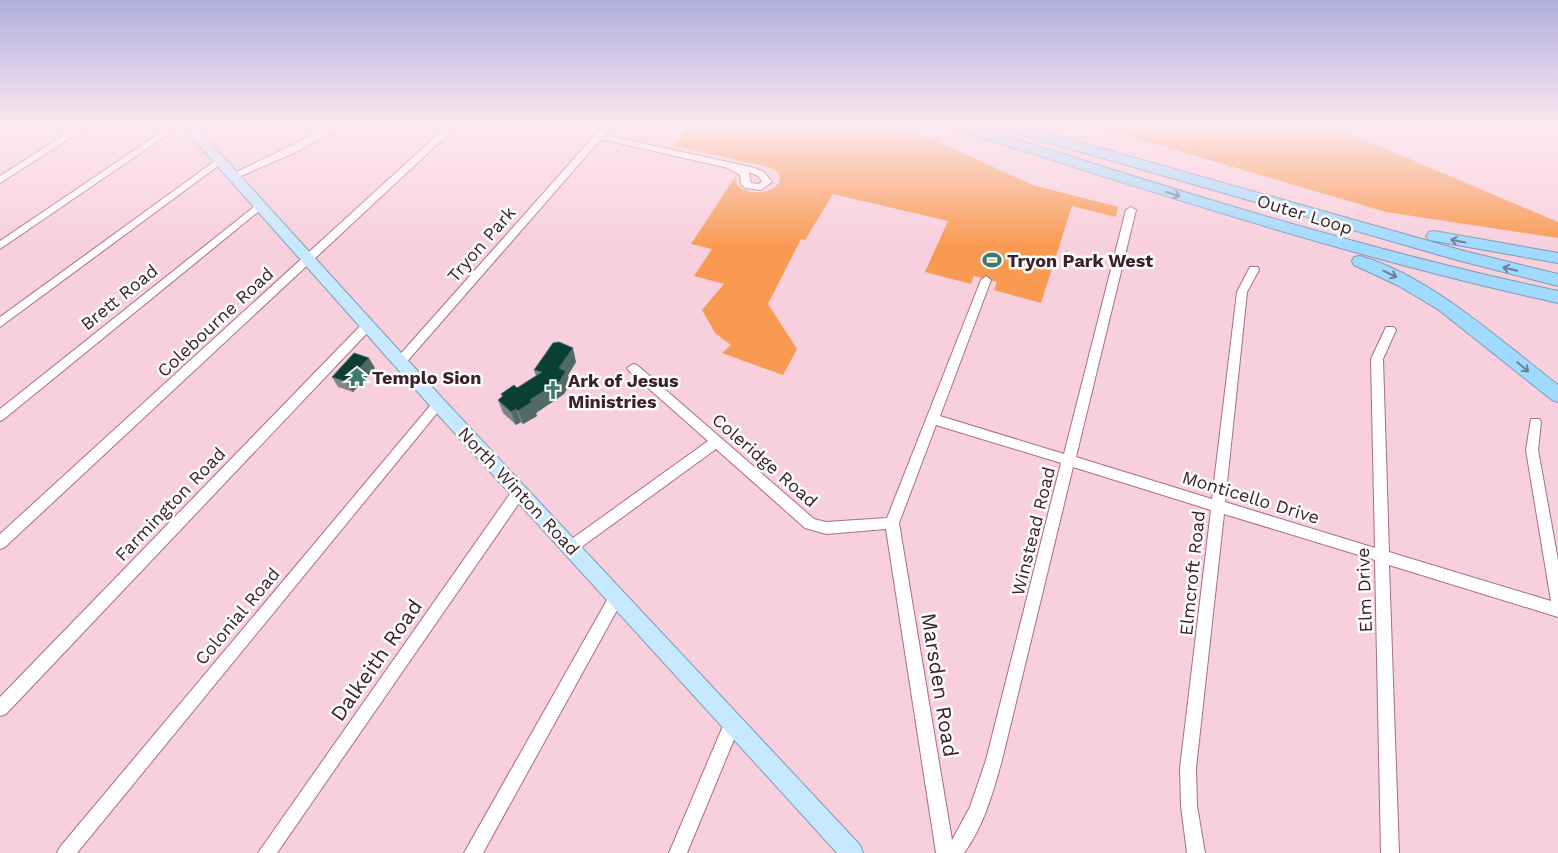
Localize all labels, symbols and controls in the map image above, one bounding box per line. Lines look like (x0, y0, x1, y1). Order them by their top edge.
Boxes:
street label: Outer Loop (1255, 189, 1355, 239)
one-way arrow (1165, 190, 1181, 200)
street label: Tryon Park (443, 202, 519, 286)
one-way arrow (1451, 236, 1467, 246)
sports icon: Tryon Park West (981, 249, 1003, 271)
place label: Tryon Park West (1007, 250, 1153, 271)
street label: Brett Road (76, 260, 162, 334)
street label: Colebourne Road (153, 263, 277, 381)
one-way arrow (1503, 264, 1519, 273)
one-way arrow (1382, 270, 1397, 280)
one-way arrow (1516, 361, 1529, 372)
temple icon: Templo Sion (346, 366, 368, 388)
place label: Templo Sion (372, 367, 481, 388)
place label: Ark of Jesus Ministries (568, 370, 679, 412)
church icon: Ark of Jesus Ministries (542, 379, 564, 401)
street label: Coleridge Road (708, 409, 822, 511)
street label: North Winton Road (454, 423, 584, 559)
street label: Farmington Road (110, 443, 230, 565)
street label: Winstead Road (1007, 464, 1059, 598)
street label: Monticello Drive (1180, 466, 1322, 528)
street label: Elmcroft Road (1175, 509, 1209, 637)
street label: Elm Drive (1352, 547, 1376, 633)
street label: Colonial Road (190, 563, 284, 669)
street label: Dalkeith Road (325, 594, 427, 726)
street label: Marsden Road (916, 611, 964, 759)

